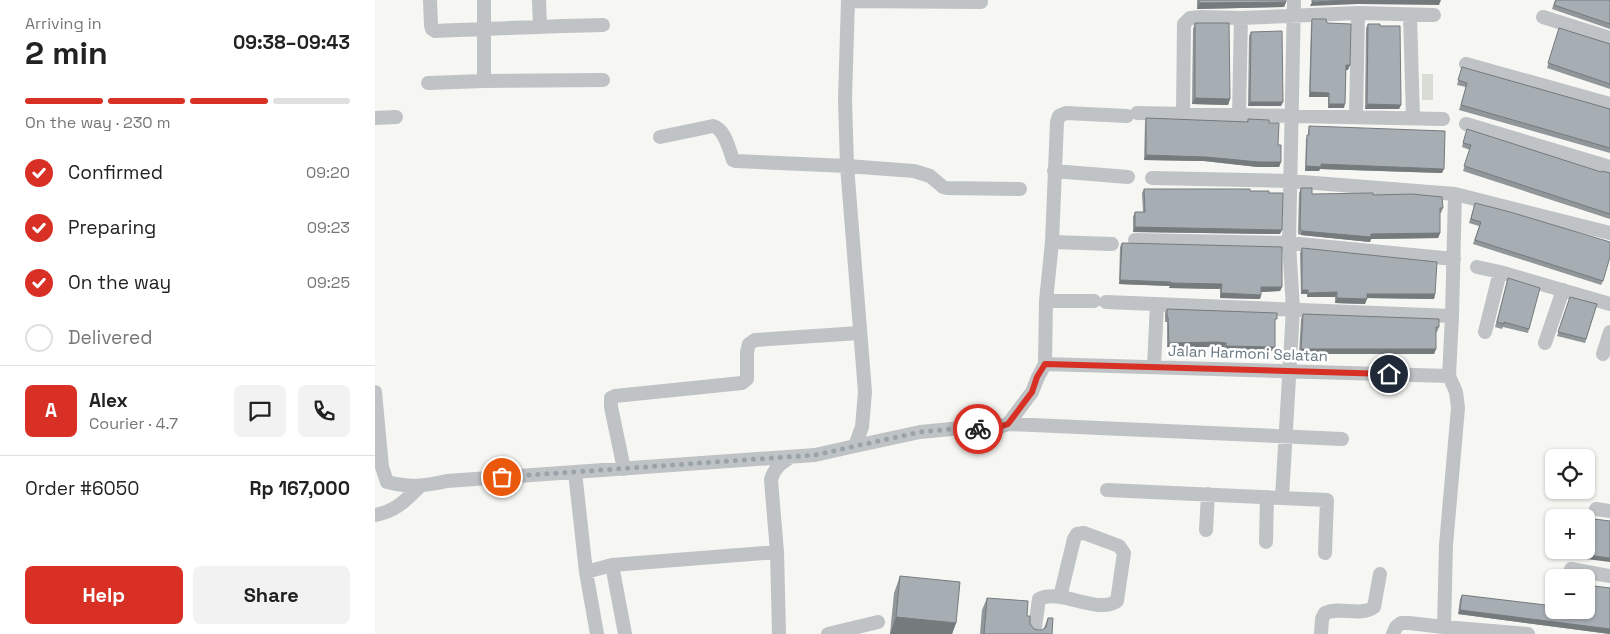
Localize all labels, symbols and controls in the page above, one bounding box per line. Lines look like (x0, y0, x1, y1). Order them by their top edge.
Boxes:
text: Arriving in (25, 13, 102, 34)
text: 09:38–09:43 (233, 30, 350, 55)
text: 2 min (25, 33, 108, 73)
text: On the way · 230 m (25, 112, 170, 133)
icon: check (25, 159, 53, 187)
text: Confirmed (68, 160, 163, 185)
text: 09:20 (306, 162, 350, 183)
icon: check (25, 214, 53, 242)
text: Preparing (68, 215, 156, 240)
text: 09:23 (307, 217, 350, 238)
icon: check (25, 269, 53, 297)
text: On the way (68, 270, 171, 295)
text: 09:25 (307, 272, 350, 293)
text: Delivered (68, 325, 153, 350)
street label: Jalan Harmoni Selatan (1168, 341, 1328, 365)
pin (1368, 353, 1410, 395)
icon: home (1375, 360, 1403, 388)
button: chat (234, 385, 286, 437)
button: phone (298, 385, 350, 437)
text: Alex (89, 388, 128, 413)
text: A (45, 398, 57, 423)
courier (953, 404, 1003, 454)
text: Courier · 4.7 (89, 413, 178, 434)
icon: bike (964, 415, 992, 443)
map controls (1545, 449, 1595, 619)
button: locate (1545, 449, 1595, 499)
pin (481, 456, 523, 498)
icon: bag (488, 463, 516, 491)
text: Order #6050 (25, 476, 139, 501)
text: Rp 167,000 (249, 476, 350, 501)
button: + (1545, 509, 1595, 559)
button: Help (25, 566, 183, 624)
button: Share (193, 566, 350, 624)
button: − (1545, 569, 1595, 619)

